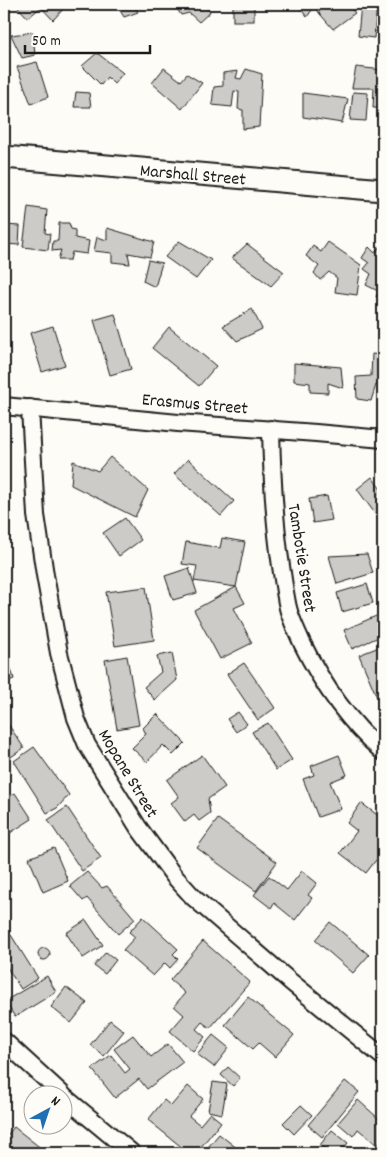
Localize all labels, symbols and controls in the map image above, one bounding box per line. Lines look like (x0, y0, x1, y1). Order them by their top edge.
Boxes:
scale bar (25, 22, 150, 54)
text: 50 m (32, 31, 61, 53)
street label: Marshall Street (139, 159, 247, 194)
street label: Erasmus Street (141, 388, 249, 423)
street label: Tambotie Street (280, 502, 321, 615)
street label: Mopane Street (91, 725, 163, 824)
north arrow (22, 1084, 72, 1134)
text: N (46, 1092, 64, 1112)

